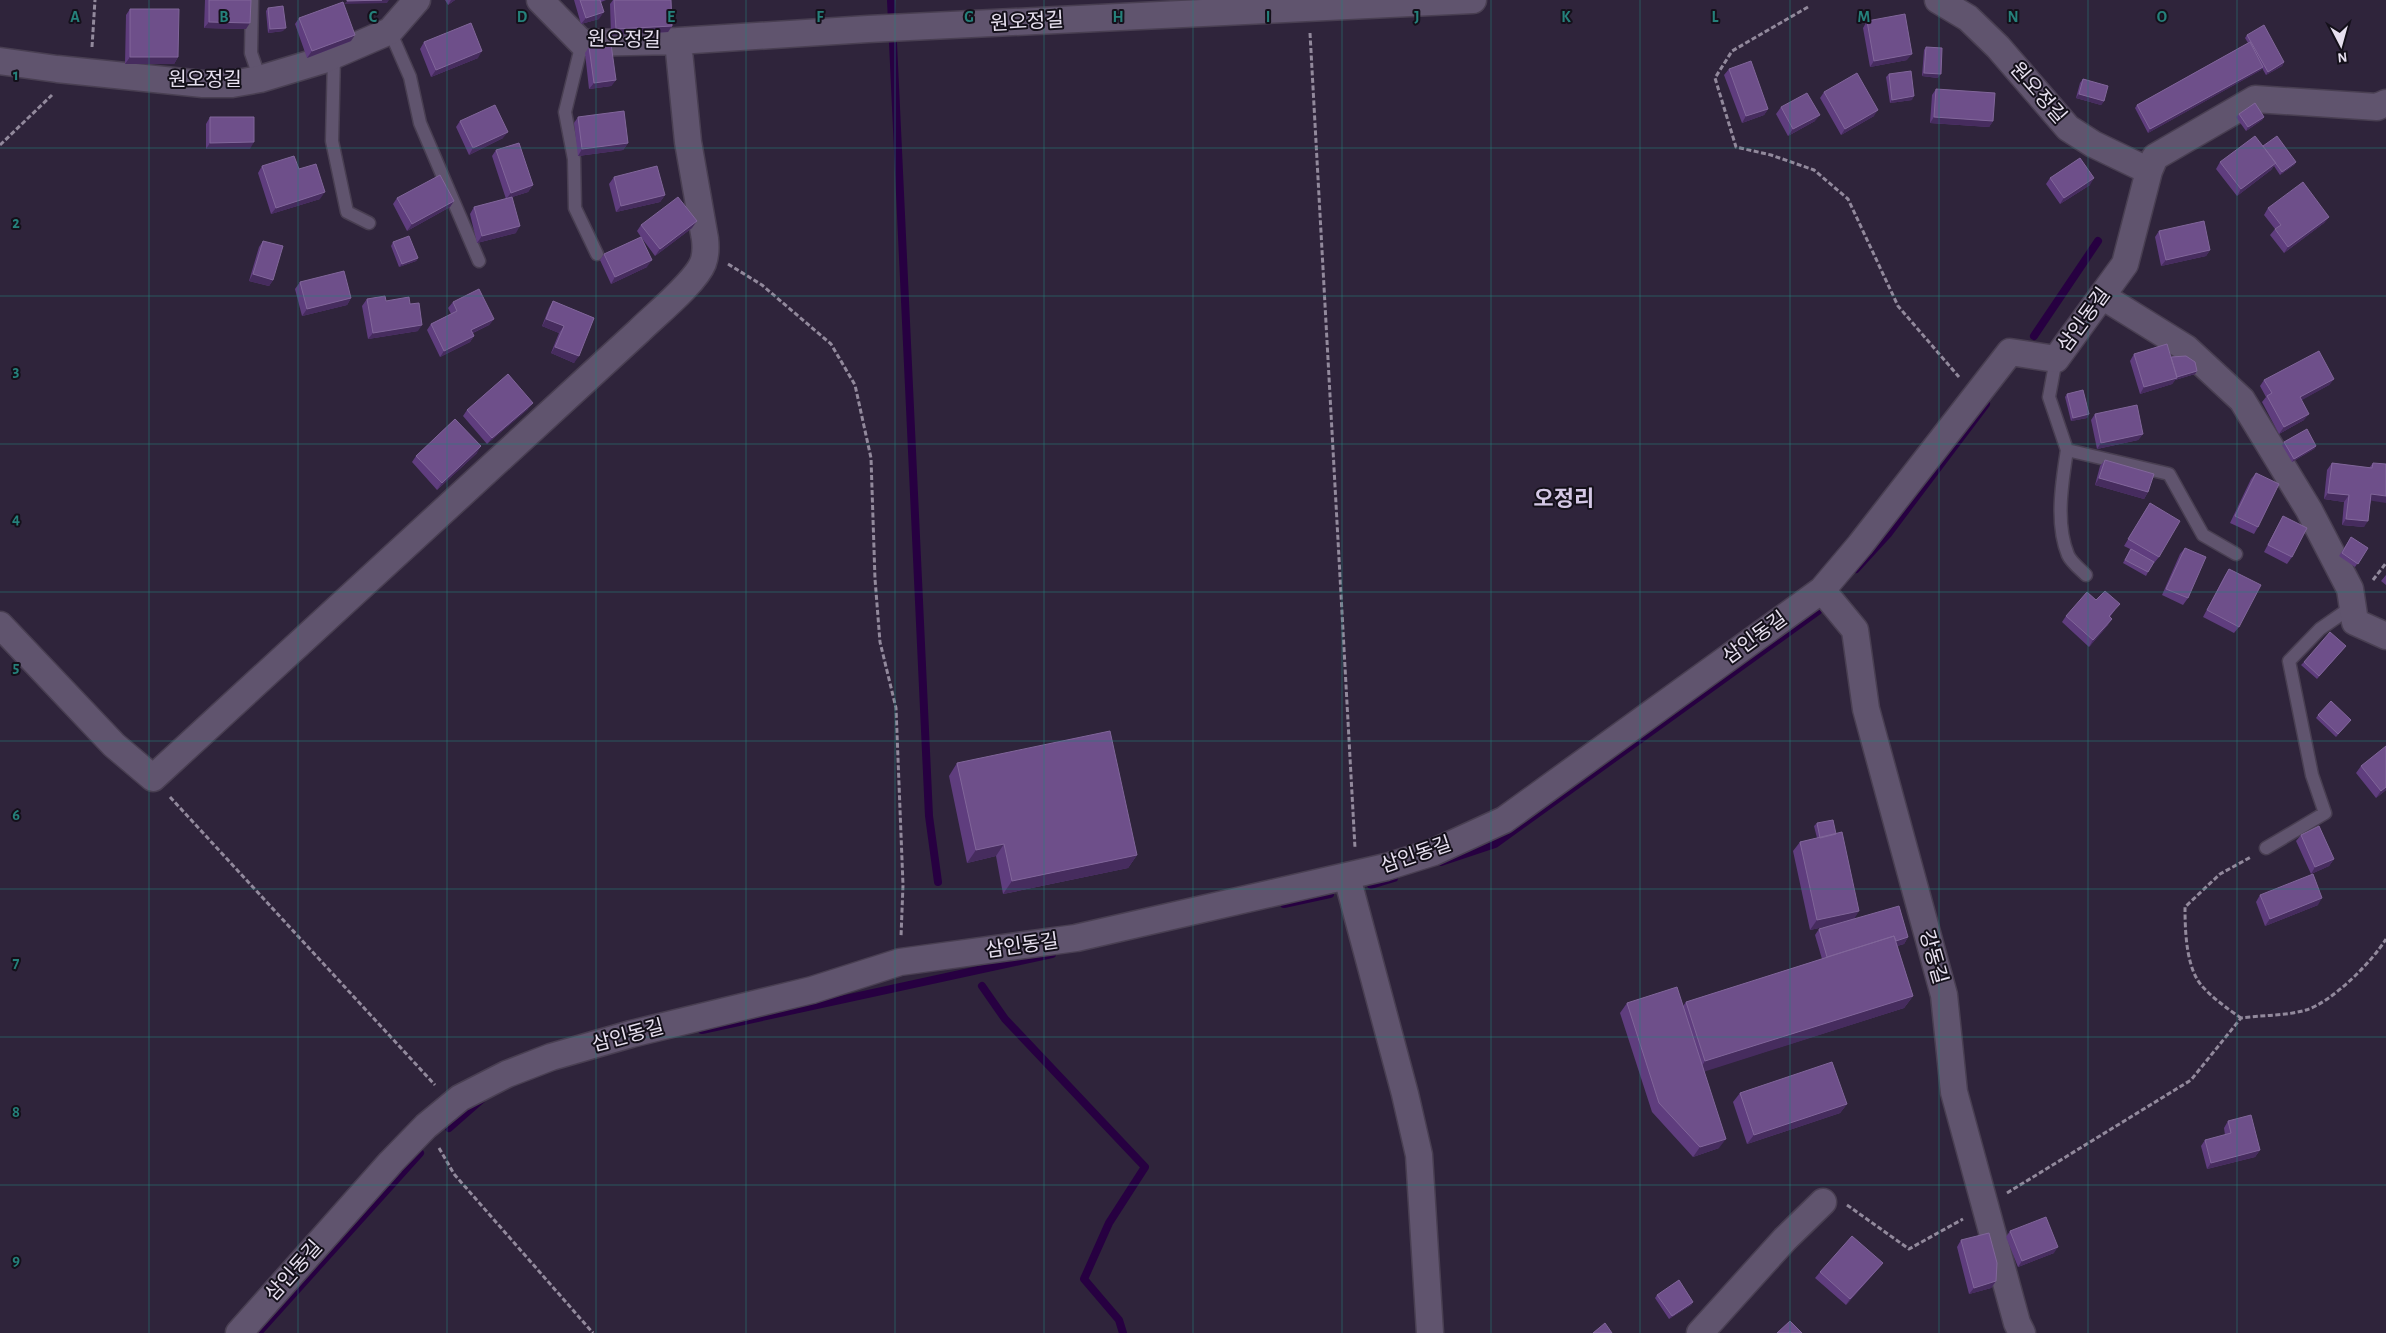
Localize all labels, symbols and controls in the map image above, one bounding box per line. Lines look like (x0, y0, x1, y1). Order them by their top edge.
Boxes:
text: A (70, 9, 80, 25)
text: B (219, 9, 229, 25)
text: C (369, 9, 378, 25)
text: D (517, 9, 528, 25)
text: E (667, 9, 675, 25)
text: F (816, 9, 824, 25)
text: G (964, 9, 974, 25)
street label: 원오정길 (990, 9, 1064, 34)
text: H (1112, 9, 1124, 25)
text: I (1266, 9, 1270, 25)
text: J (1414, 9, 1420, 25)
text: K (1561, 9, 1571, 25)
text: L (1712, 9, 1719, 25)
text: M (1858, 9, 1870, 25)
text: N (2007, 9, 2019, 25)
text: O (2157, 9, 2167, 25)
north arrow (2316, 20, 2366, 70)
street label: 원오정길 (587, 28, 661, 51)
text: N (2337, 49, 2348, 64)
street label: 원오정길 (2006, 58, 2070, 127)
text: 1 (13, 67, 19, 83)
street label: 원오정길 (168, 69, 242, 90)
text: 2 (12, 215, 20, 231)
street label: 삼인동길 (2053, 284, 2114, 356)
text: 3 (13, 363, 20, 379)
district label: 오정리 (1534, 487, 1594, 510)
text: 4 (12, 511, 20, 527)
street label: 삼인동길 (1719, 607, 1791, 668)
text: 5 (13, 659, 20, 675)
text: 6 (12, 807, 20, 823)
street label: 삼인동길 (1378, 833, 1454, 876)
street label: 강동길 (1916, 927, 1951, 986)
street label: 삼인동길 (984, 930, 1060, 961)
text: 7 (13, 955, 20, 971)
street label: 삼인동길 (590, 1016, 666, 1055)
text: 8 (12, 1104, 20, 1120)
street label: 삼인동길 (261, 1236, 326, 1305)
text: 9 (12, 1252, 20, 1268)

